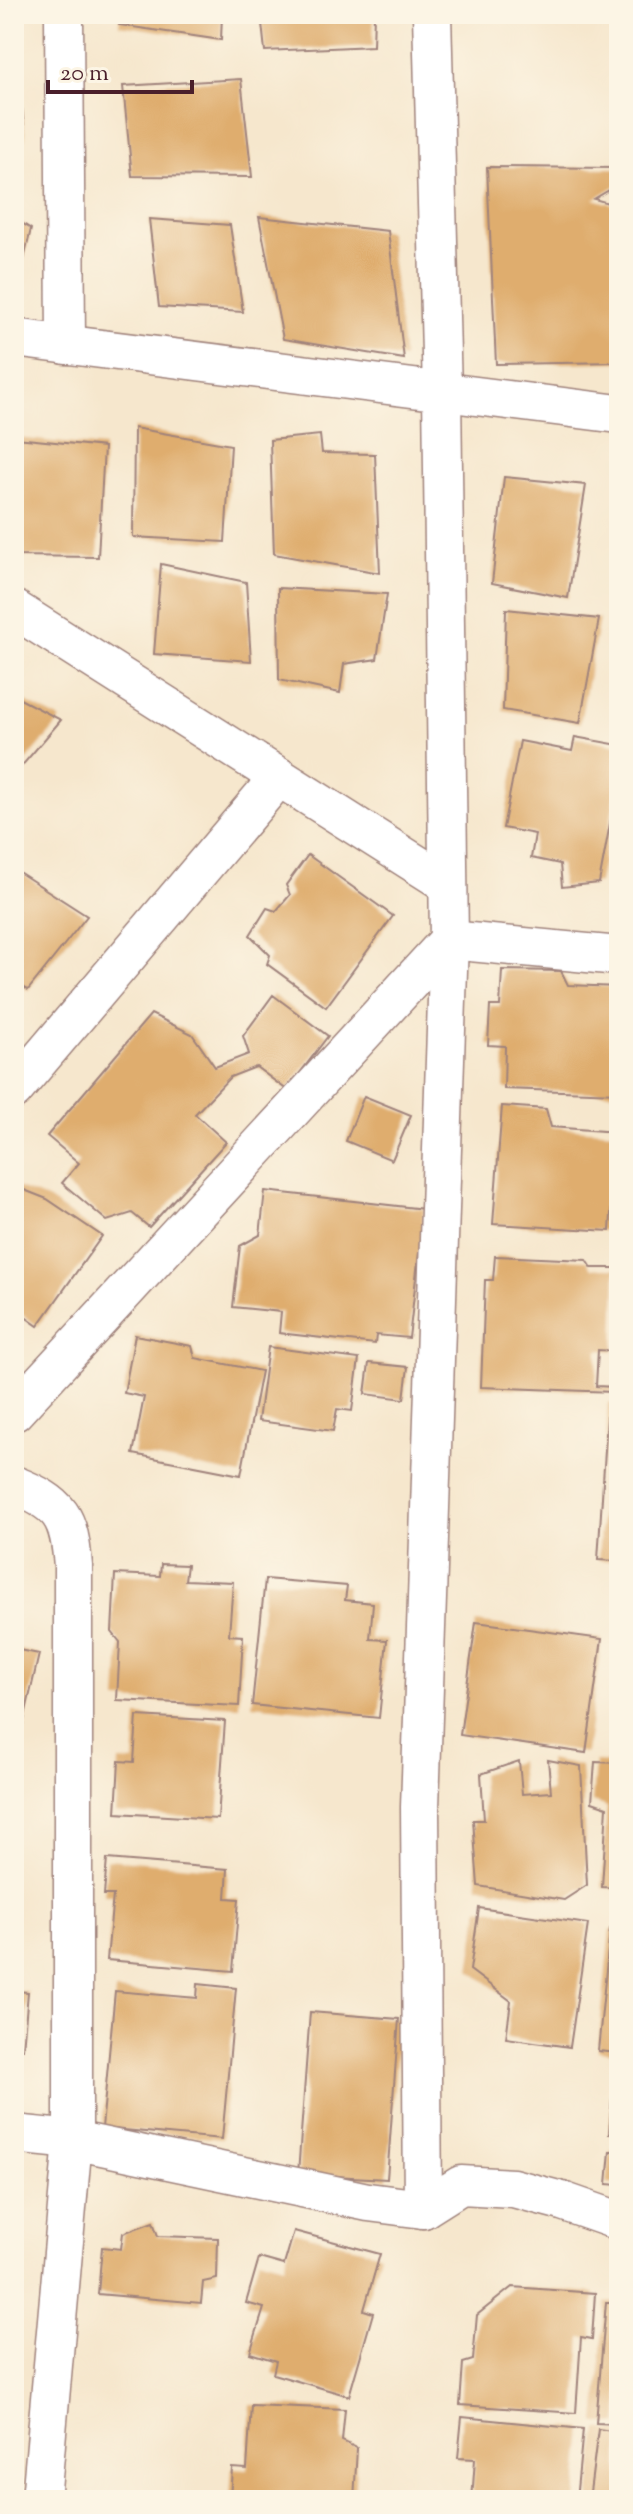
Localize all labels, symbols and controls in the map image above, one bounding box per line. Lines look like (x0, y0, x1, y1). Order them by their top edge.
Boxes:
scale bar (48, 44, 192, 94)
text: 20 m (60, 57, 109, 91)

